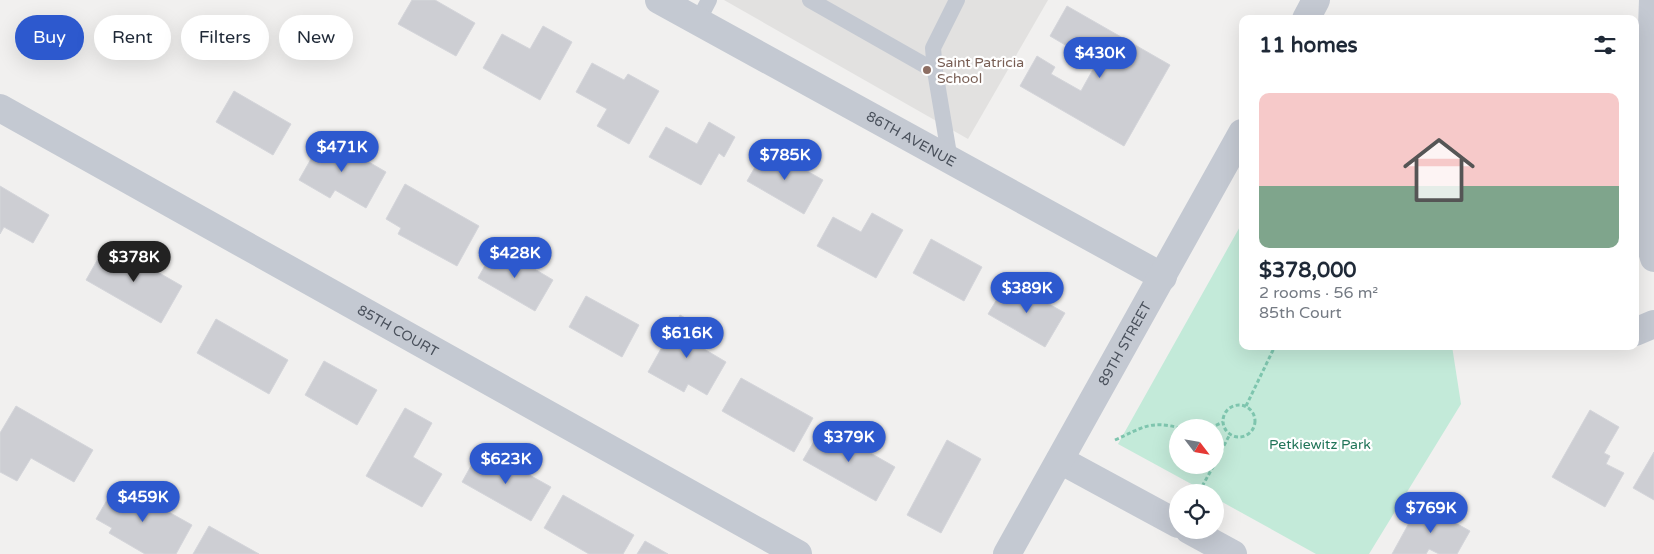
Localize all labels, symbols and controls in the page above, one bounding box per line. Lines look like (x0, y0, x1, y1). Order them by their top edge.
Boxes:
chip: Buy (15, 15, 84, 60)
chip: Rent (94, 15, 171, 60)
chip: Filters (181, 15, 269, 60)
chip: New (279, 15, 353, 60)
icon: filters (1591, 31, 1619, 59)
text: 11 homes (1259, 33, 1358, 58)
pin: $430K (1065, 36, 1135, 79)
text: $430K (1075, 43, 1125, 63)
place label: Saint Patricia School (937, 54, 1024, 87)
marker: Saint Patricia School (921, 64, 933, 76)
street label: 86TH AVENUE (863, 108, 959, 171)
icon: home (1394, 125, 1484, 215)
pin: $471K (307, 130, 377, 173)
text: $471K (317, 137, 367, 157)
pin: $785K (750, 138, 820, 181)
text: $785K (760, 145, 810, 165)
pin: $428K (480, 236, 550, 279)
pin: $378K (99, 240, 169, 283)
text: $428K (490, 243, 540, 263)
text: $378K (109, 247, 159, 267)
text: $378,000 (1259, 258, 1357, 283)
pin: $389K (992, 272, 1062, 314)
text: $389K (1002, 278, 1052, 298)
text: 2 rooms · 56 m² (1259, 283, 1378, 303)
street label: 89TH STREET (1095, 298, 1155, 389)
street label: 85TH COURT (354, 301, 442, 361)
text: 85th Court (1259, 303, 1342, 323)
pin: $616K (652, 316, 722, 359)
text: $616K (662, 323, 712, 343)
north arrow (1169, 419, 1224, 474)
map controls (1169, 419, 1224, 539)
pin: $379K (814, 420, 884, 463)
text: $379K (824, 427, 874, 447)
park label: Petkiewitz Park (1269, 436, 1371, 453)
pin: $623K (471, 442, 541, 485)
text: $623K (481, 449, 531, 469)
pin: $459K (108, 480, 178, 523)
button: locate (1169, 484, 1224, 539)
text: $459K (118, 487, 168, 507)
pin: $769K (1396, 492, 1466, 534)
text: $769K (1406, 498, 1456, 518)

